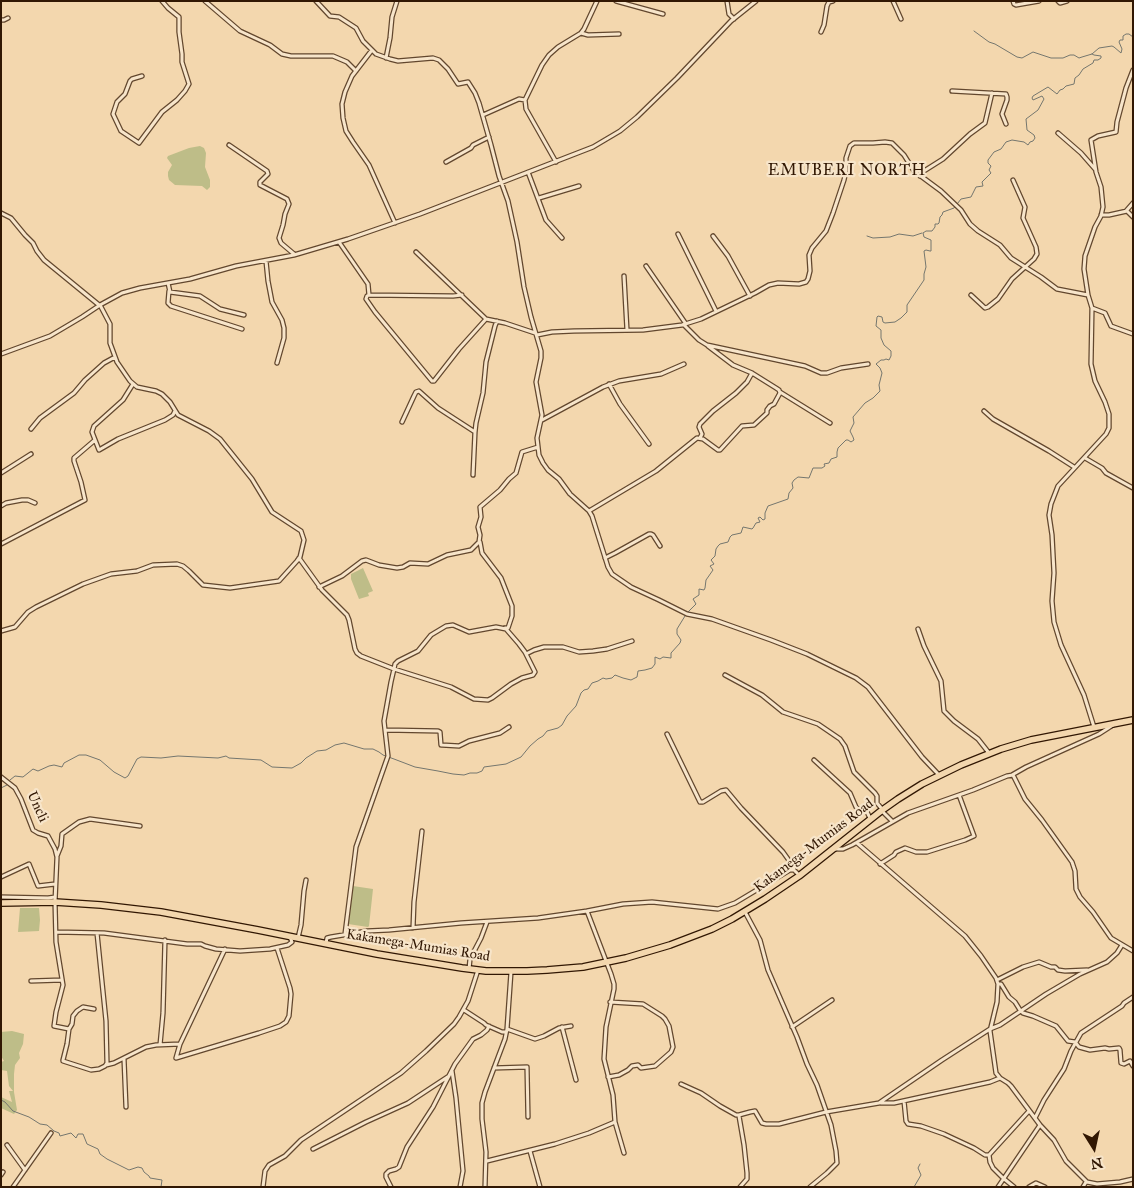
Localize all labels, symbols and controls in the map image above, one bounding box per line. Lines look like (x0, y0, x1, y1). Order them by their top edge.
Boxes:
district label: EMUBERI NORTH (766, 161, 928, 181)
street label: Uncli (23, 789, 51, 825)
street label: Kakamega-Mumias Road (751, 796, 877, 896)
street label: Kakamega-Mumias Road (345, 926, 491, 966)
north arrow (1069, 1123, 1119, 1173)
text: N (1089, 1154, 1104, 1173)

